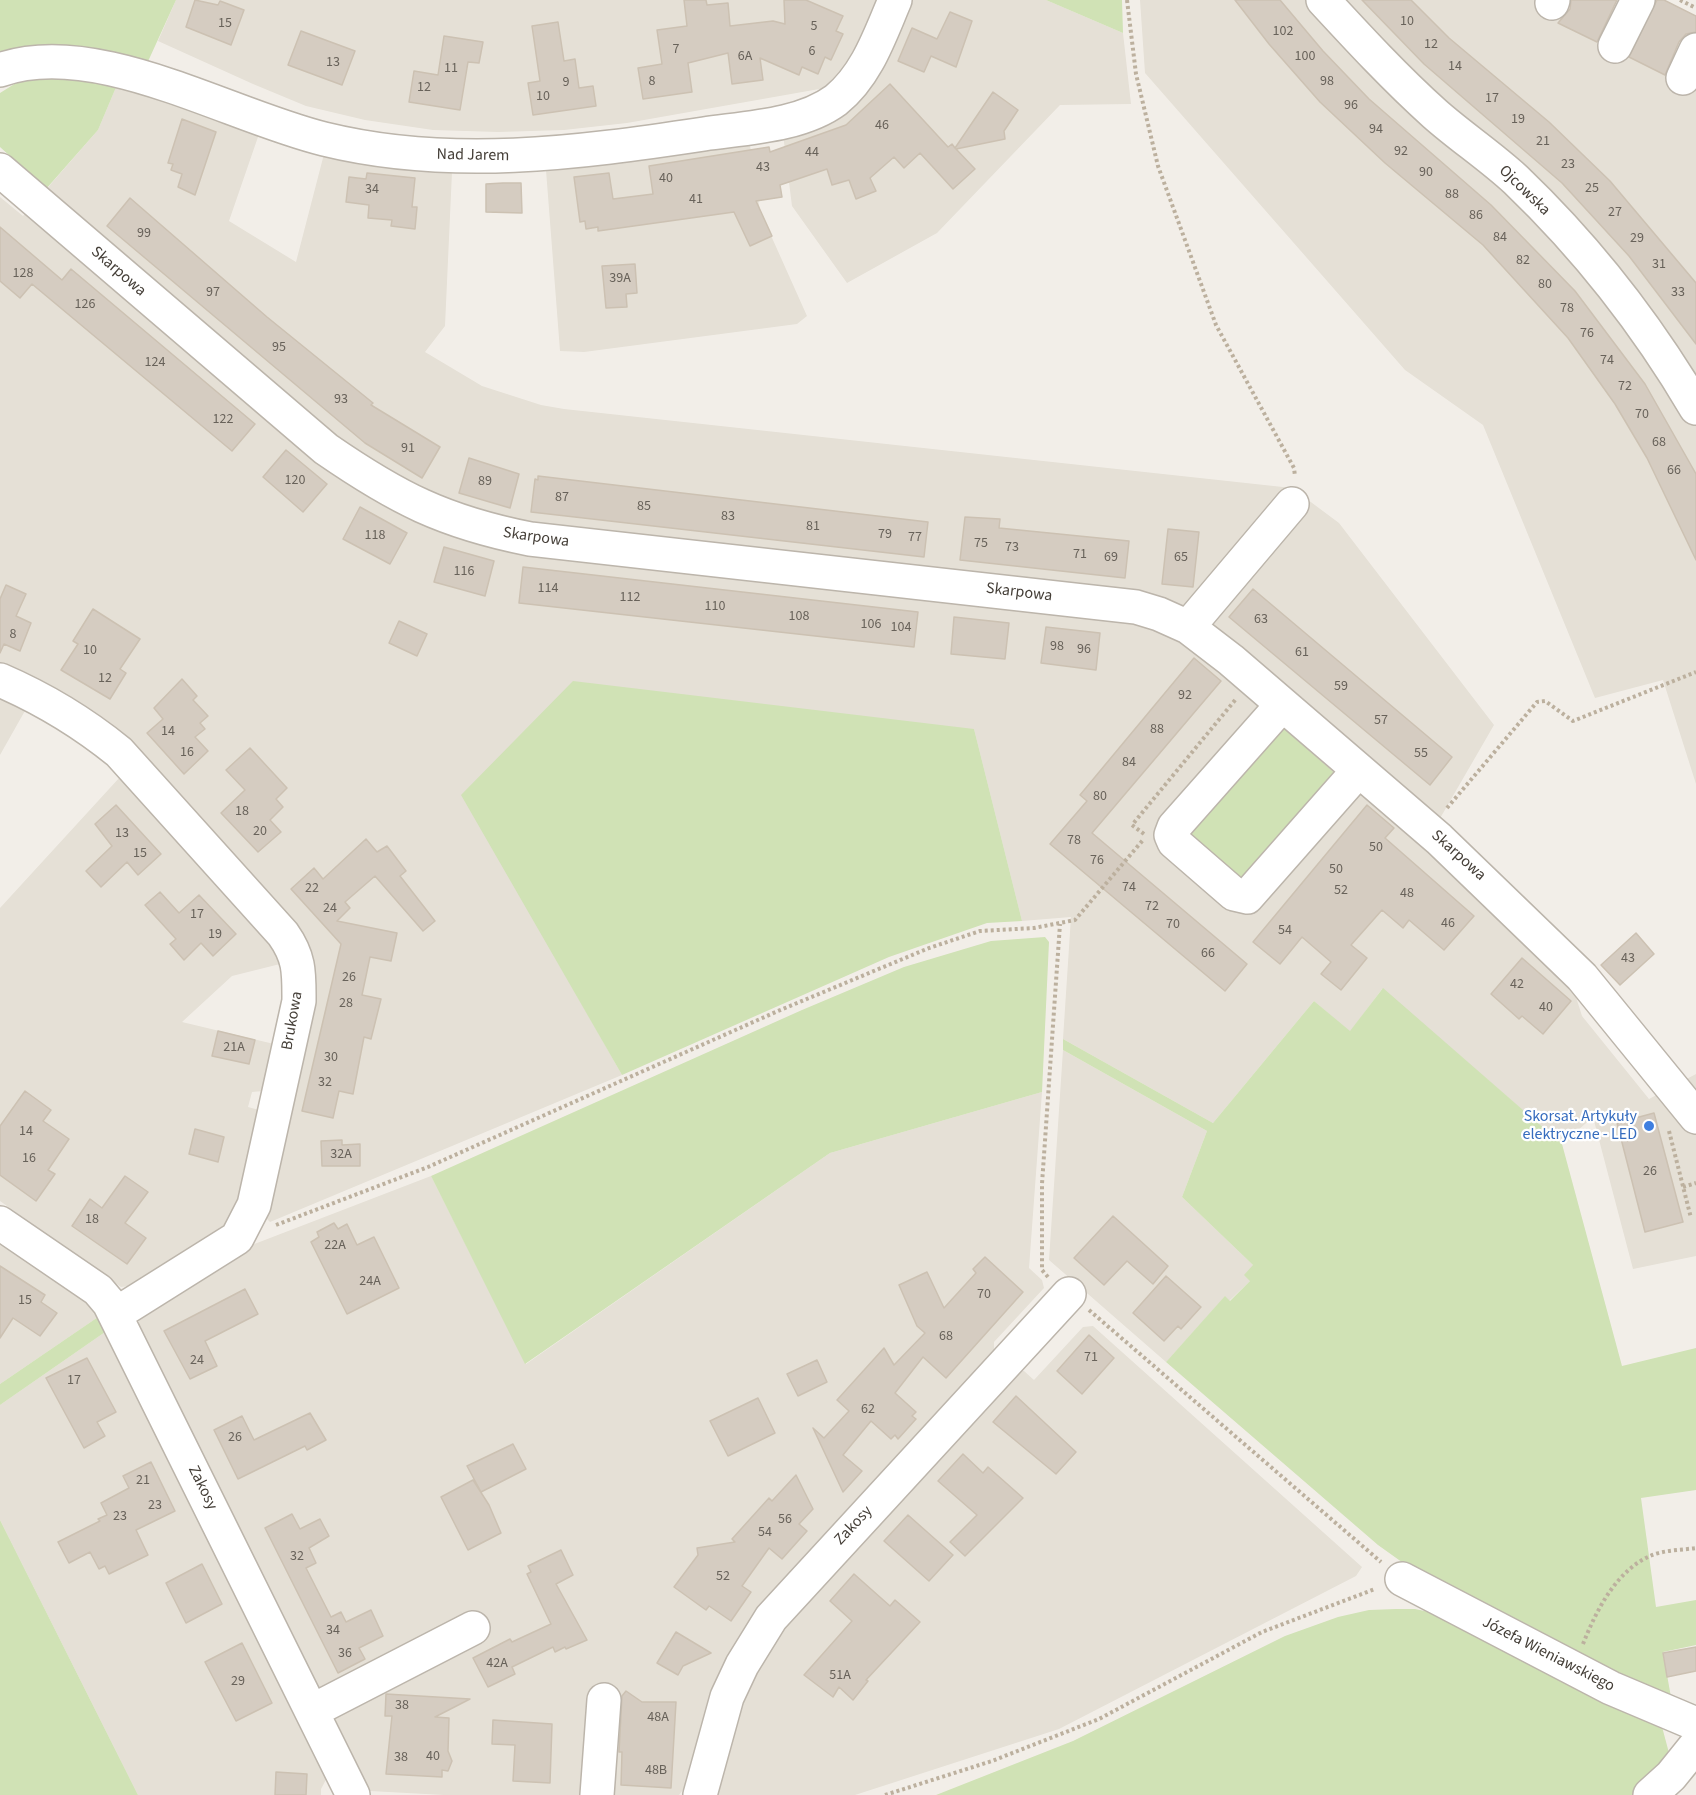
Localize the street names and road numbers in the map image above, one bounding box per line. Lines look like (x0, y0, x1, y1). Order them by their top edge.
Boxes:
street label: Nad Jarem (436, 146, 510, 166)
street label: Ojcowska (1494, 162, 1554, 220)
street label: Skarpowa (86, 243, 150, 301)
street label: Skarpowa (502, 524, 570, 552)
street label: Skarpowa (985, 579, 1053, 607)
street label: Skarpowa (1427, 827, 1489, 885)
street label: Brukowa (278, 990, 308, 1052)
street label: Zakosy (183, 1463, 221, 1513)
street label: Zakosy (831, 1502, 877, 1550)
street label: Józefa Wieniawskiego (1479, 1613, 1617, 1697)

